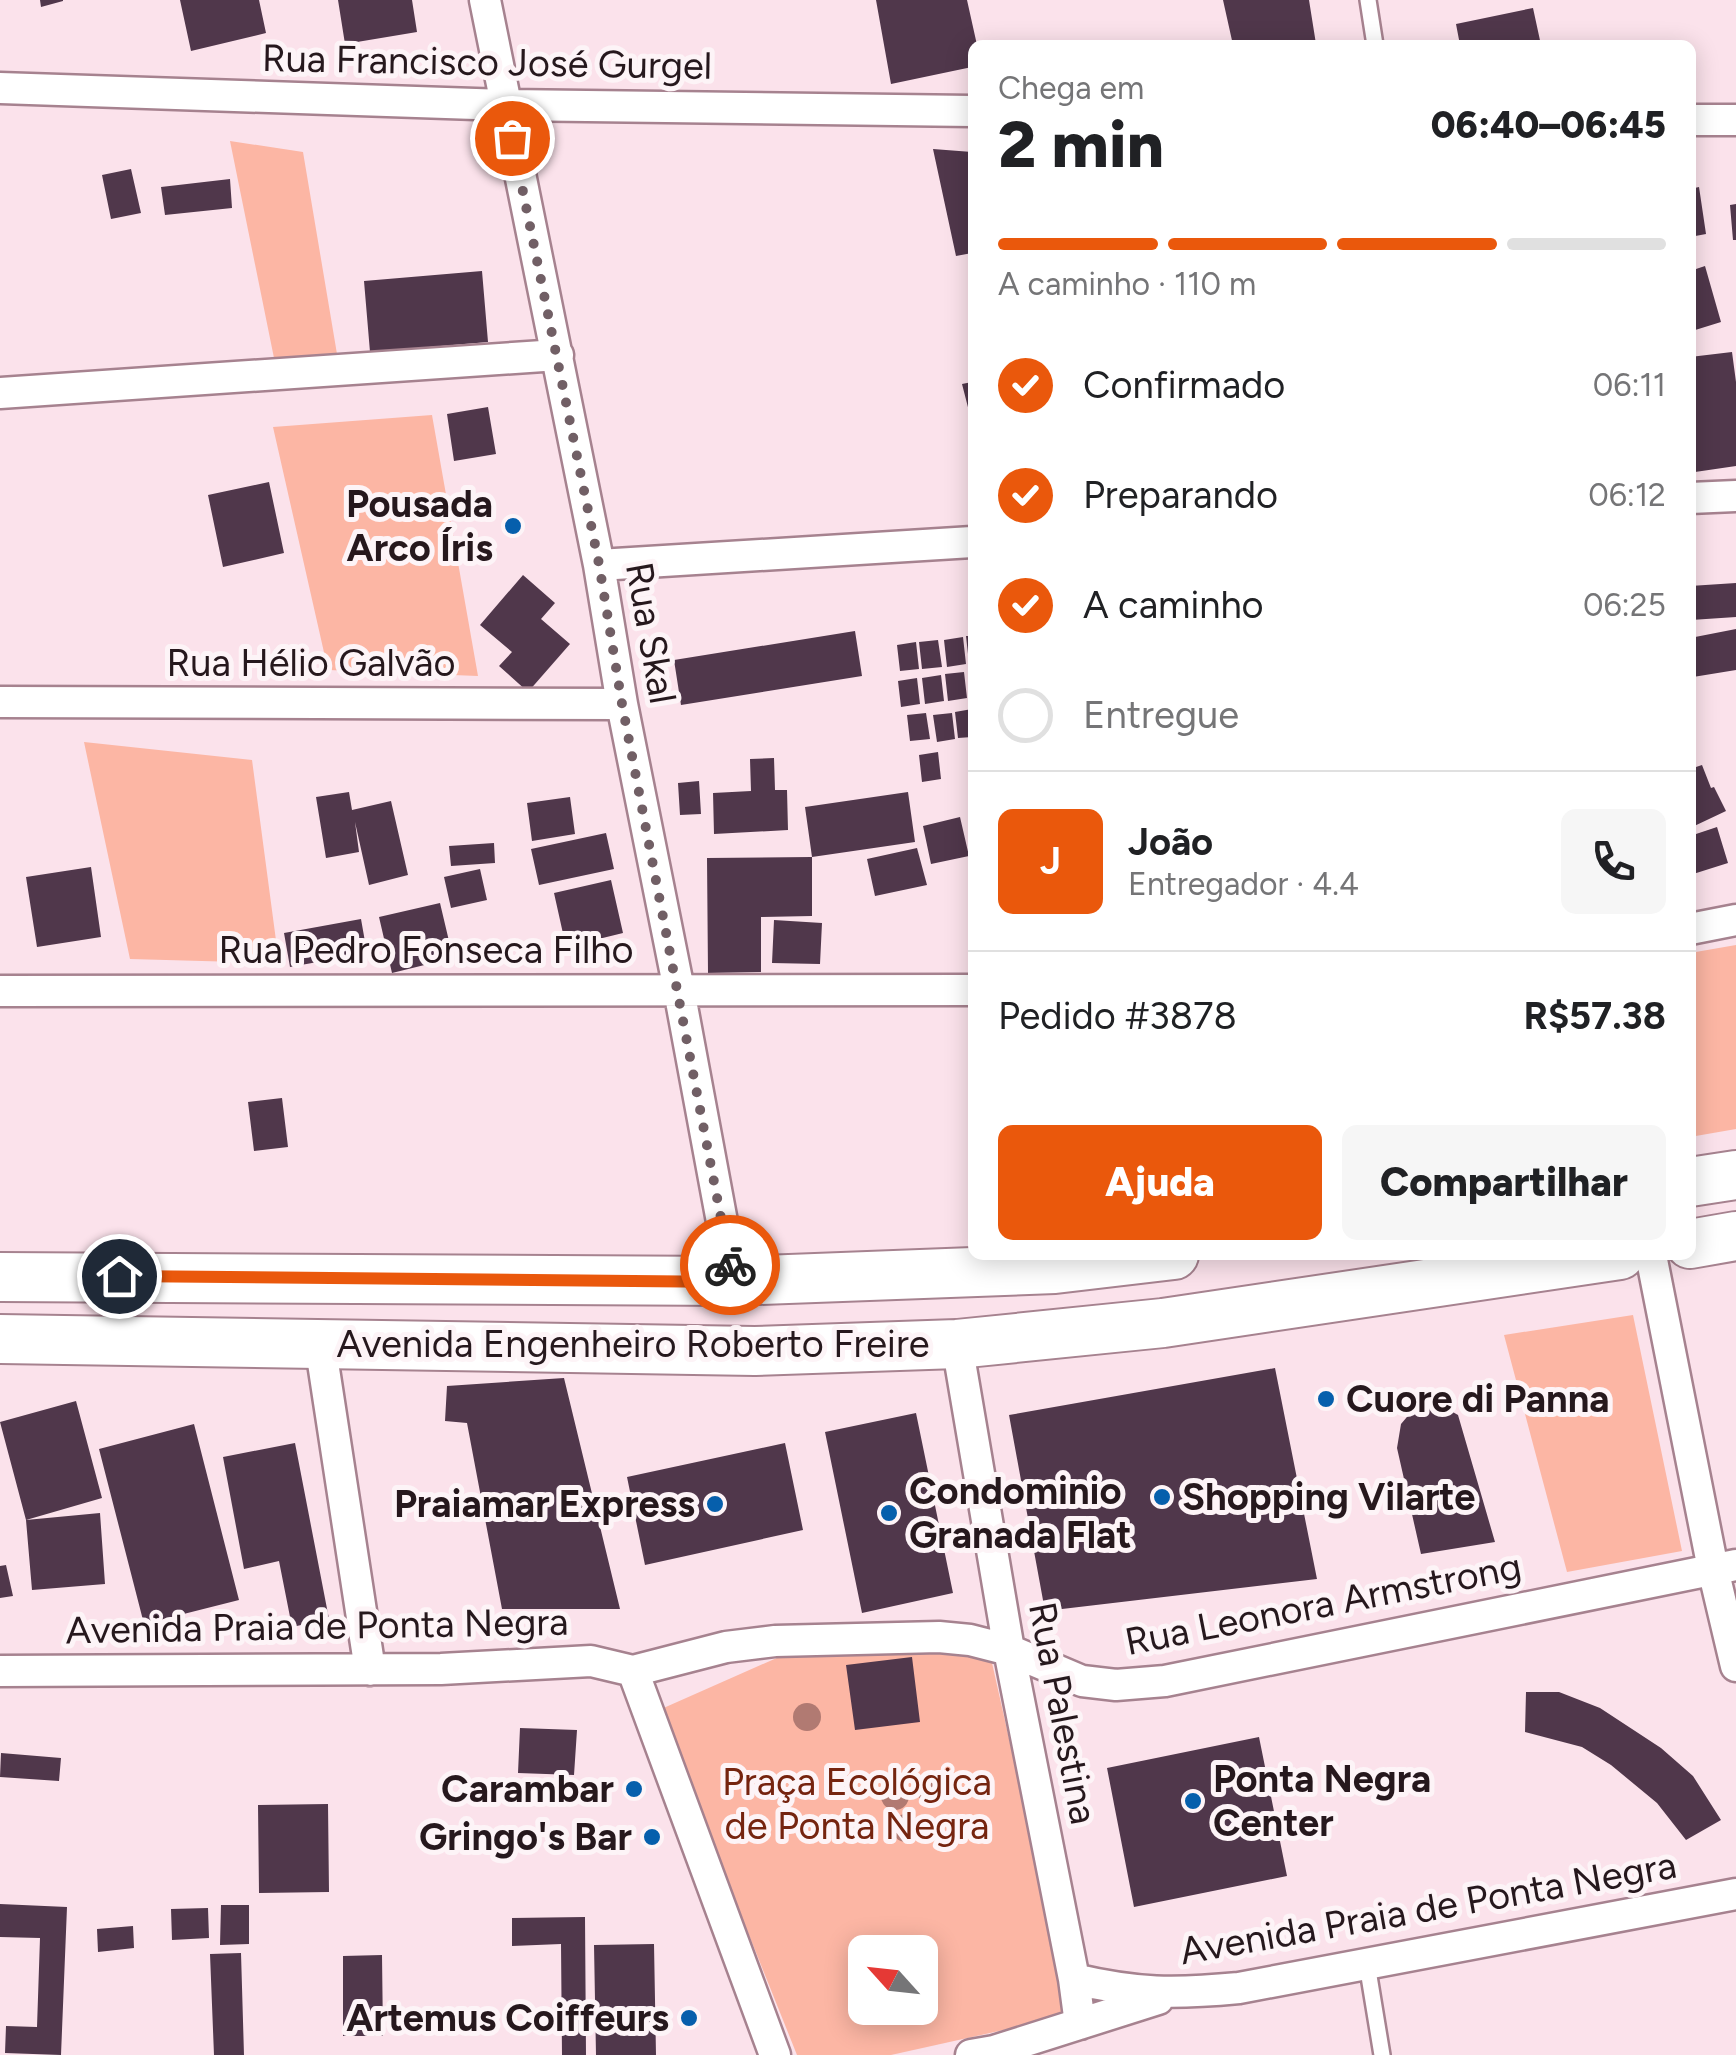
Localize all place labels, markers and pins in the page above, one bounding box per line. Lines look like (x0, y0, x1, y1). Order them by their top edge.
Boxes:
pin (470, 96, 555, 181)
place label: Pousada Arco Íris (346, 481, 493, 571)
marker: Pousada Arco Íris (502, 515, 524, 537)
pin (77, 1234, 162, 1319)
place label: Cuore di Panna (1346, 1376, 1610, 1422)
marker: Cuore di Panna (1315, 1388, 1337, 1410)
place label: Condominio Granada Flat (909, 1468, 1132, 1558)
place label: Shopping Vilarte (1182, 1474, 1475, 1520)
place label: Praiamar Express (394, 1481, 695, 1527)
marker: Shopping Vilarte (1151, 1486, 1173, 1508)
marker: Praiamar Express (704, 1493, 726, 1515)
marker: Condominio Granada Flat (878, 1502, 900, 1524)
place label: Ponta Negra Center (1213, 1756, 1431, 1846)
place label: Carambar (441, 1766, 614, 1812)
marker: Carambar (623, 1778, 645, 1800)
marker: Ponta Negra Center (1182, 1790, 1204, 1812)
place label: Gringo's Bar (419, 1814, 632, 1860)
marker: Gringo's Bar (641, 1826, 663, 1848)
place label: Artemus Coiffeurs (346, 1995, 669, 2041)
marker: Artemus Coiffeurs (678, 2007, 700, 2029)

